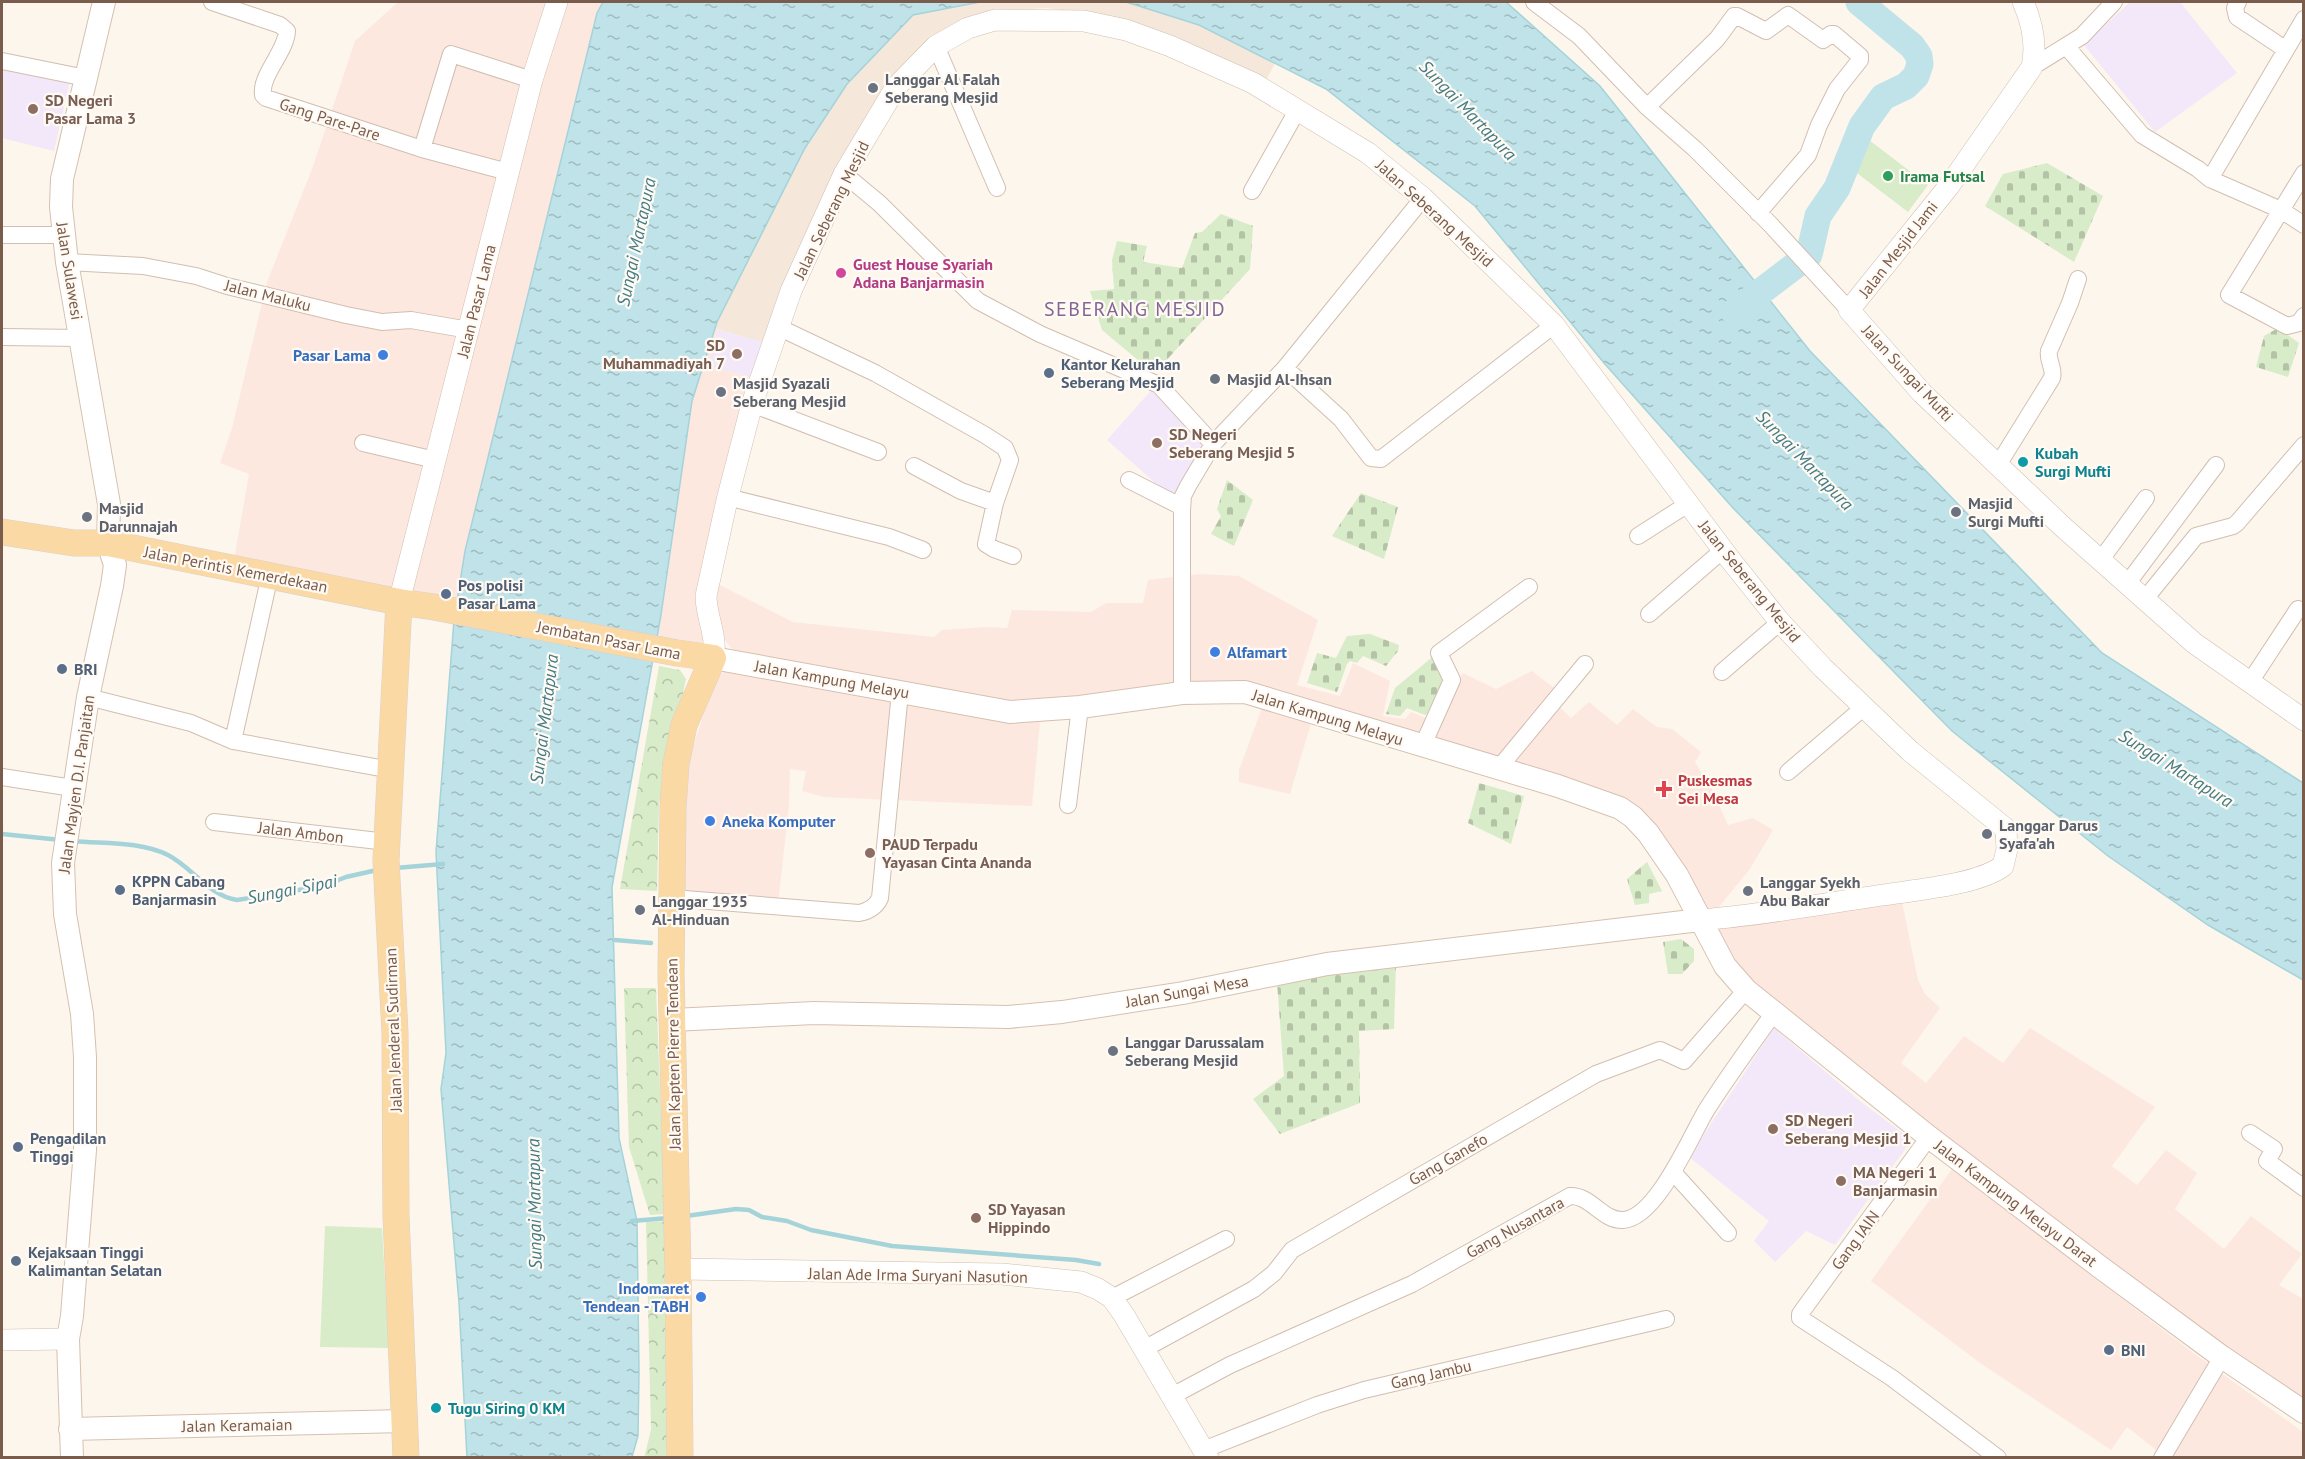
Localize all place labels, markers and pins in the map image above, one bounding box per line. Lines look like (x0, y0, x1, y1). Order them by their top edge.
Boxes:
place label: Langgar Al Falah Seberang Mesjid (885, 69, 1000, 107)
marker: Langgar Al Falah Seberang Mesjid (866, 81, 880, 95)
place label: SD Negeri Pasar Lama 3 (45, 90, 136, 128)
marker: SD Negeri Pasar Lama 3 (26, 102, 40, 116)
place label: Irama Futsal (1900, 166, 1985, 186)
marker: Irama Futsal (1881, 169, 1895, 183)
place label: Guest House Syariah Adana Banjarmasin (853, 254, 993, 292)
marker: Guest House Syariah Adana Banjarmasin (834, 266, 848, 280)
place label: SD Muhammadiyah 7 (603, 335, 725, 373)
place label: Pasar Lama (293, 345, 371, 365)
marker: SD Muhammadiyah 7 (730, 347, 744, 361)
marker: Pasar Lama (376, 348, 390, 362)
place label: Kantor Kelurahan Seberang Mesjid (1061, 354, 1181, 392)
marker: Kantor Kelurahan Seberang Mesjid (1042, 366, 1056, 380)
place label: Masjid Al-Ihsan (1227, 369, 1332, 389)
marker: Masjid Al-Ihsan (1208, 372, 1222, 386)
place label: Masjid Syazali Seberang Mesjid (733, 373, 846, 411)
marker: Masjid Syazali Seberang Mesjid (714, 385, 728, 399)
place label: SD Negeri Seberang Mesjid 5 (1169, 424, 1295, 462)
marker: SD Negeri Seberang Mesjid 5 (1150, 436, 1164, 450)
place label: Kubah Surgi Mufti (2035, 443, 2111, 481)
marker: Kubah Surgi Mufti (2016, 455, 2030, 469)
place label: Masjid Surgi Mufti (1968, 493, 2044, 531)
place label: Masjid Darunnajah (99, 498, 178, 536)
marker: Masjid Surgi Mufti (1949, 505, 1963, 519)
marker: Masjid Darunnajah (80, 510, 94, 524)
place label: Pos polisi Pasar Lama (458, 575, 536, 613)
marker: Pos polisi Pasar Lama (439, 587, 453, 601)
place label: Alfamart (1227, 642, 1287, 662)
marker: Alfamart (1208, 645, 1222, 659)
place label: BRI (74, 659, 98, 679)
marker: BRI (55, 662, 69, 676)
place label: Puskesmas Sei Mesa (1678, 770, 1752, 808)
marker: Puskesmas Sei Mesa (1655, 780, 1673, 798)
place label: Aneka Komputer (722, 811, 836, 831)
marker: Aneka Komputer (703, 814, 717, 828)
place label: Langgar Darus Syafa'ah (1999, 815, 2098, 853)
marker: Langgar Darus Syafa'ah (1980, 827, 1994, 841)
place label: PAUD Terpadu Yayasan Cinta Ananda (881, 834, 1032, 872)
marker: PAUD Terpadu Yayasan Cinta Ananda (863, 846, 877, 860)
place label: KPPN Cabang Banjarmasin (132, 871, 225, 909)
place label: Langgar Syekh Abu Bakar (1760, 872, 1860, 910)
marker: KPPN Cabang Banjarmasin (113, 883, 127, 897)
marker: Langgar Syekh Abu Bakar (1741, 884, 1755, 898)
place label: Langgar 1935 Al-Hinduan (652, 891, 748, 929)
marker: Langgar 1935 Al-Hinduan (633, 903, 647, 917)
place label: Langgar Darussalam Seberang Mesjid (1125, 1032, 1264, 1070)
marker: Langgar Darussalam Seberang Mesjid (1106, 1044, 1120, 1058)
place label: SD Negeri Seberang Mesjid 1 (1785, 1110, 1911, 1148)
marker: SD Negeri Seberang Mesjid 1 (1766, 1122, 1780, 1136)
place label: Pengadilan Tinggi (30, 1128, 106, 1166)
marker: Pengadilan Tinggi (11, 1140, 25, 1154)
place label: MA Negeri 1 Banjarmasin (1853, 1162, 1938, 1200)
marker: MA Negeri 1 Banjarmasin (1834, 1174, 1848, 1188)
place label: SD Yayasan Hippindo (988, 1199, 1065, 1237)
marker: SD Yayasan Hippindo (969, 1211, 983, 1225)
place label: Kejaksaan Tinggi Kalimantan Selatan (28, 1242, 162, 1280)
marker: Kejaksaan Tinggi Kalimantan Selatan (9, 1254, 23, 1268)
place label: Indomaret Tendean - TABH (583, 1278, 689, 1316)
marker: Indomaret Tendean - TABH (694, 1290, 708, 1304)
place label: BNI (2121, 1340, 2146, 1360)
marker: BNI (2102, 1343, 2116, 1357)
place label: Tugu Siring 0 KM (448, 1398, 565, 1418)
marker: Tugu Siring 0 KM (429, 1401, 443, 1415)

